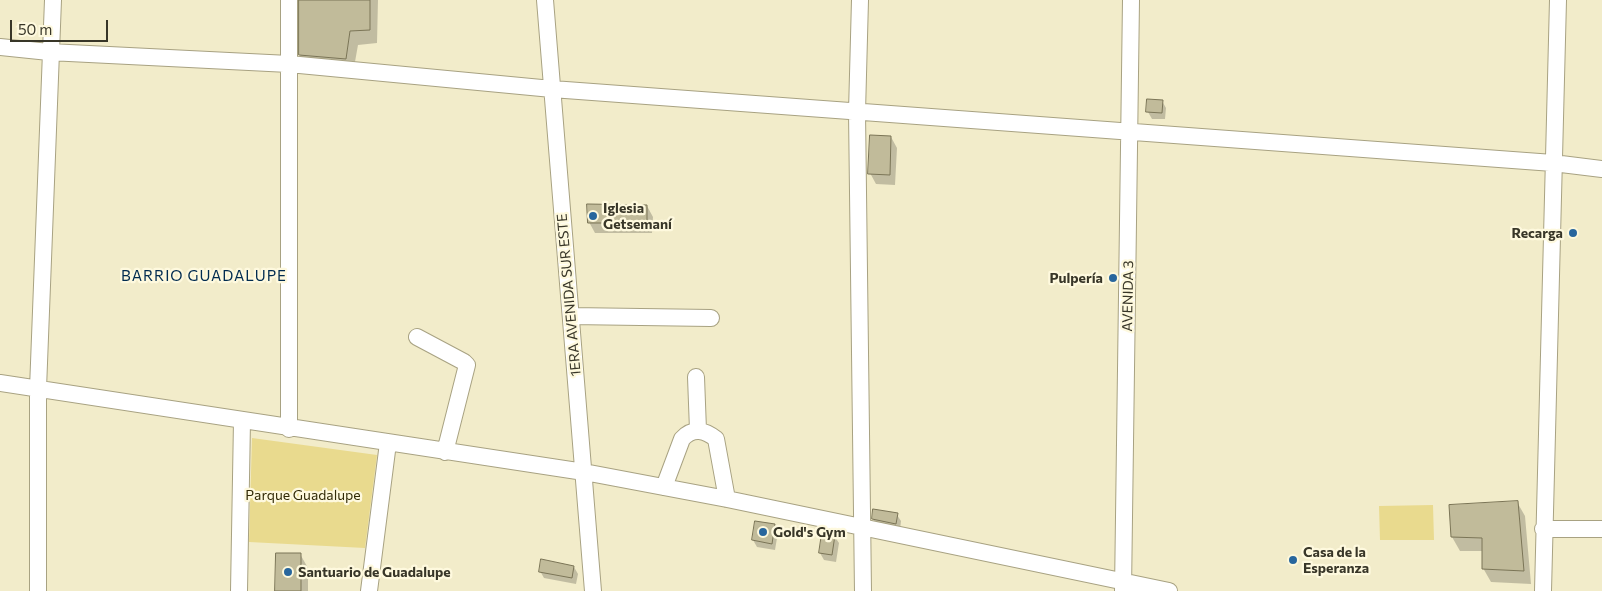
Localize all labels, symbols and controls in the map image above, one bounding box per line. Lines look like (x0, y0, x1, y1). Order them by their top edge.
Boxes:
scale bar (12, 10, 110, 42)
text: 50 m (18, 20, 52, 38)
place label: Iglesia Getsemaní (603, 200, 672, 232)
marker: Iglesia Getsemaní (587, 210, 599, 222)
street label: 1ERA AVENIDA SUR ESTE (554, 213, 584, 377)
place label: Recarga (1512, 225, 1563, 241)
marker: Recarga (1567, 227, 1579, 239)
street label: AVENIDA 3 (1119, 260, 1137, 332)
district label: BARRIO GUADALUPE (119, 267, 289, 285)
place label: Pulpería (1049, 270, 1103, 286)
marker: Pulpería (1107, 272, 1119, 284)
park label: Parque Guadalupe (245, 487, 361, 503)
place label: Gold's Gym (773, 524, 846, 540)
marker: Gold's Gym (757, 526, 769, 538)
place label: Casa de la Esperanza (1303, 544, 1369, 576)
marker: Casa de la Esperanza (1287, 554, 1299, 566)
place label: Santuario de Guadalupe (298, 564, 451, 580)
marker: Santuario de Guadalupe (282, 566, 294, 578)

